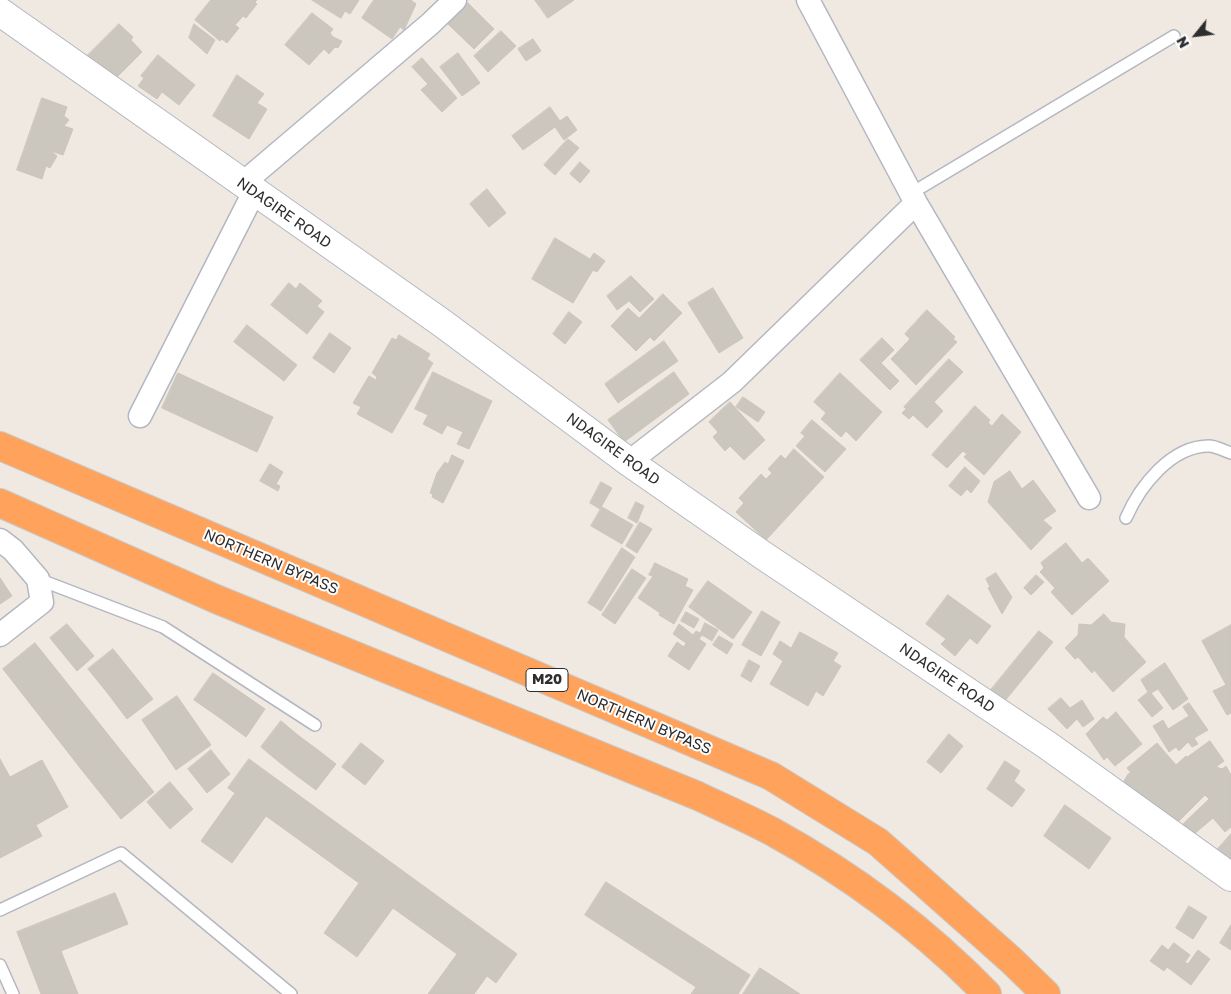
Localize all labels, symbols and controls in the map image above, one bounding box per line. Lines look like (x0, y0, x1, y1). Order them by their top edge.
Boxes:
north arrow (1171, 10, 1221, 60)
text: N (1172, 34, 1192, 51)
street label: NDAGIRE ROAD (233, 174, 335, 252)
street label: NDAGIRE ROAD (563, 409, 663, 489)
street label: NORTHERN BYPASS (201, 525, 341, 599)
street label: NDAGIRE ROAD (896, 639, 998, 717)
road number: M20 (526, 668, 568, 692)
street label: NORTHERN BYPASS (574, 685, 714, 759)

